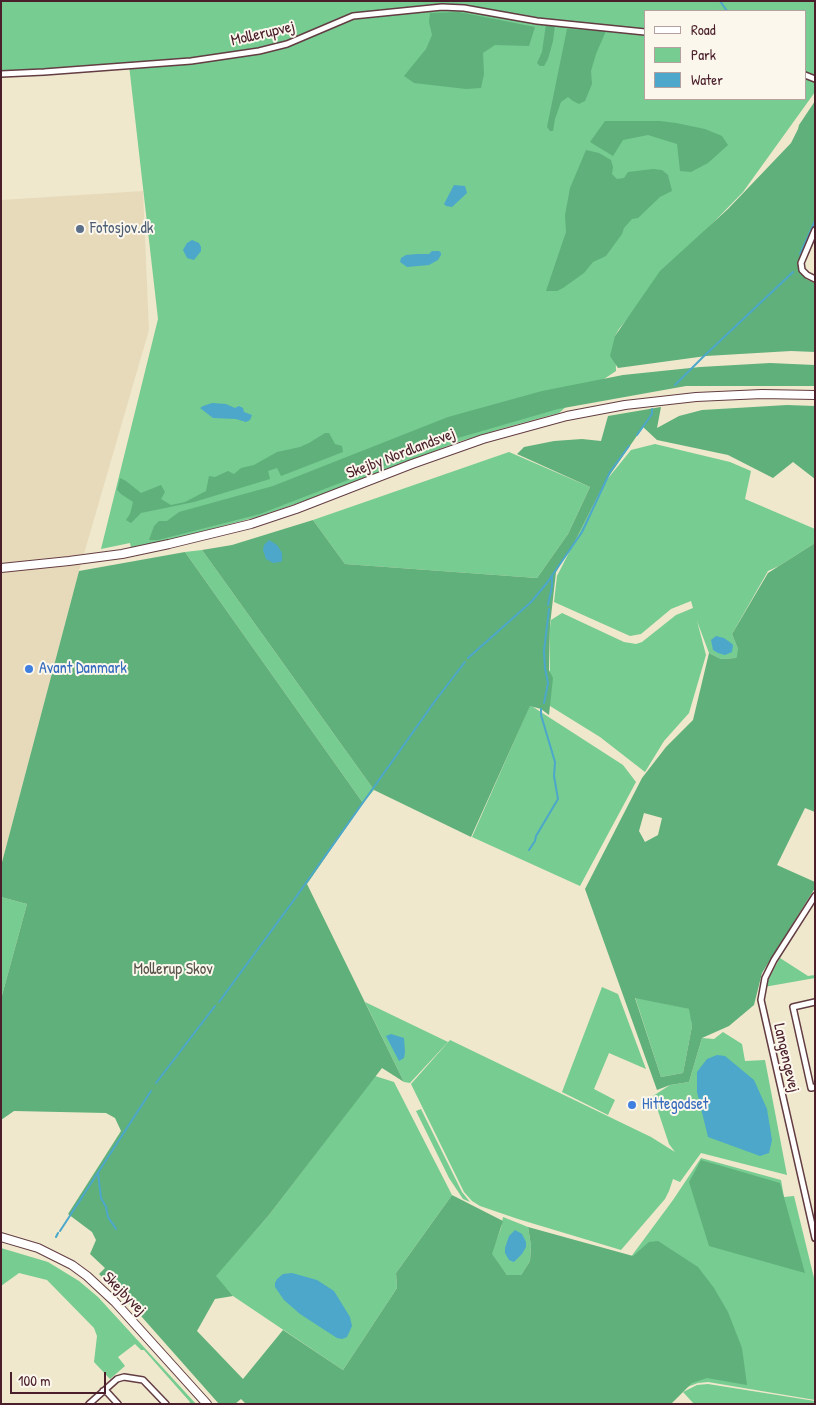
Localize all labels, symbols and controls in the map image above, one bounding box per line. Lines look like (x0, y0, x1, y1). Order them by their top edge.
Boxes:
legend (644, 10, 806, 100)
street label: Mollerupvej (229, 17, 297, 51)
text: Road (691, 19, 716, 40)
text: Park (691, 44, 716, 65)
text: Water (691, 69, 723, 90)
place label: Fotosjov.dk (90, 219, 153, 239)
marker: Fotosjov.dk (74, 223, 86, 235)
street label: Skejby Nordlandsvej (344, 424, 458, 484)
place label: Avant Danmark (39, 659, 127, 679)
marker: Avant Danmark (23, 663, 35, 675)
park label: Mollerup Skov (133, 960, 213, 980)
street label: Langengevej (769, 1022, 803, 1094)
place label: Hittegodset (642, 1095, 708, 1115)
marker: Hittegodset (626, 1099, 638, 1111)
street label: Skejbyvej (98, 1268, 150, 1320)
scale bar (12, 1362, 109, 1394)
text: 100 m (18, 1370, 51, 1391)

